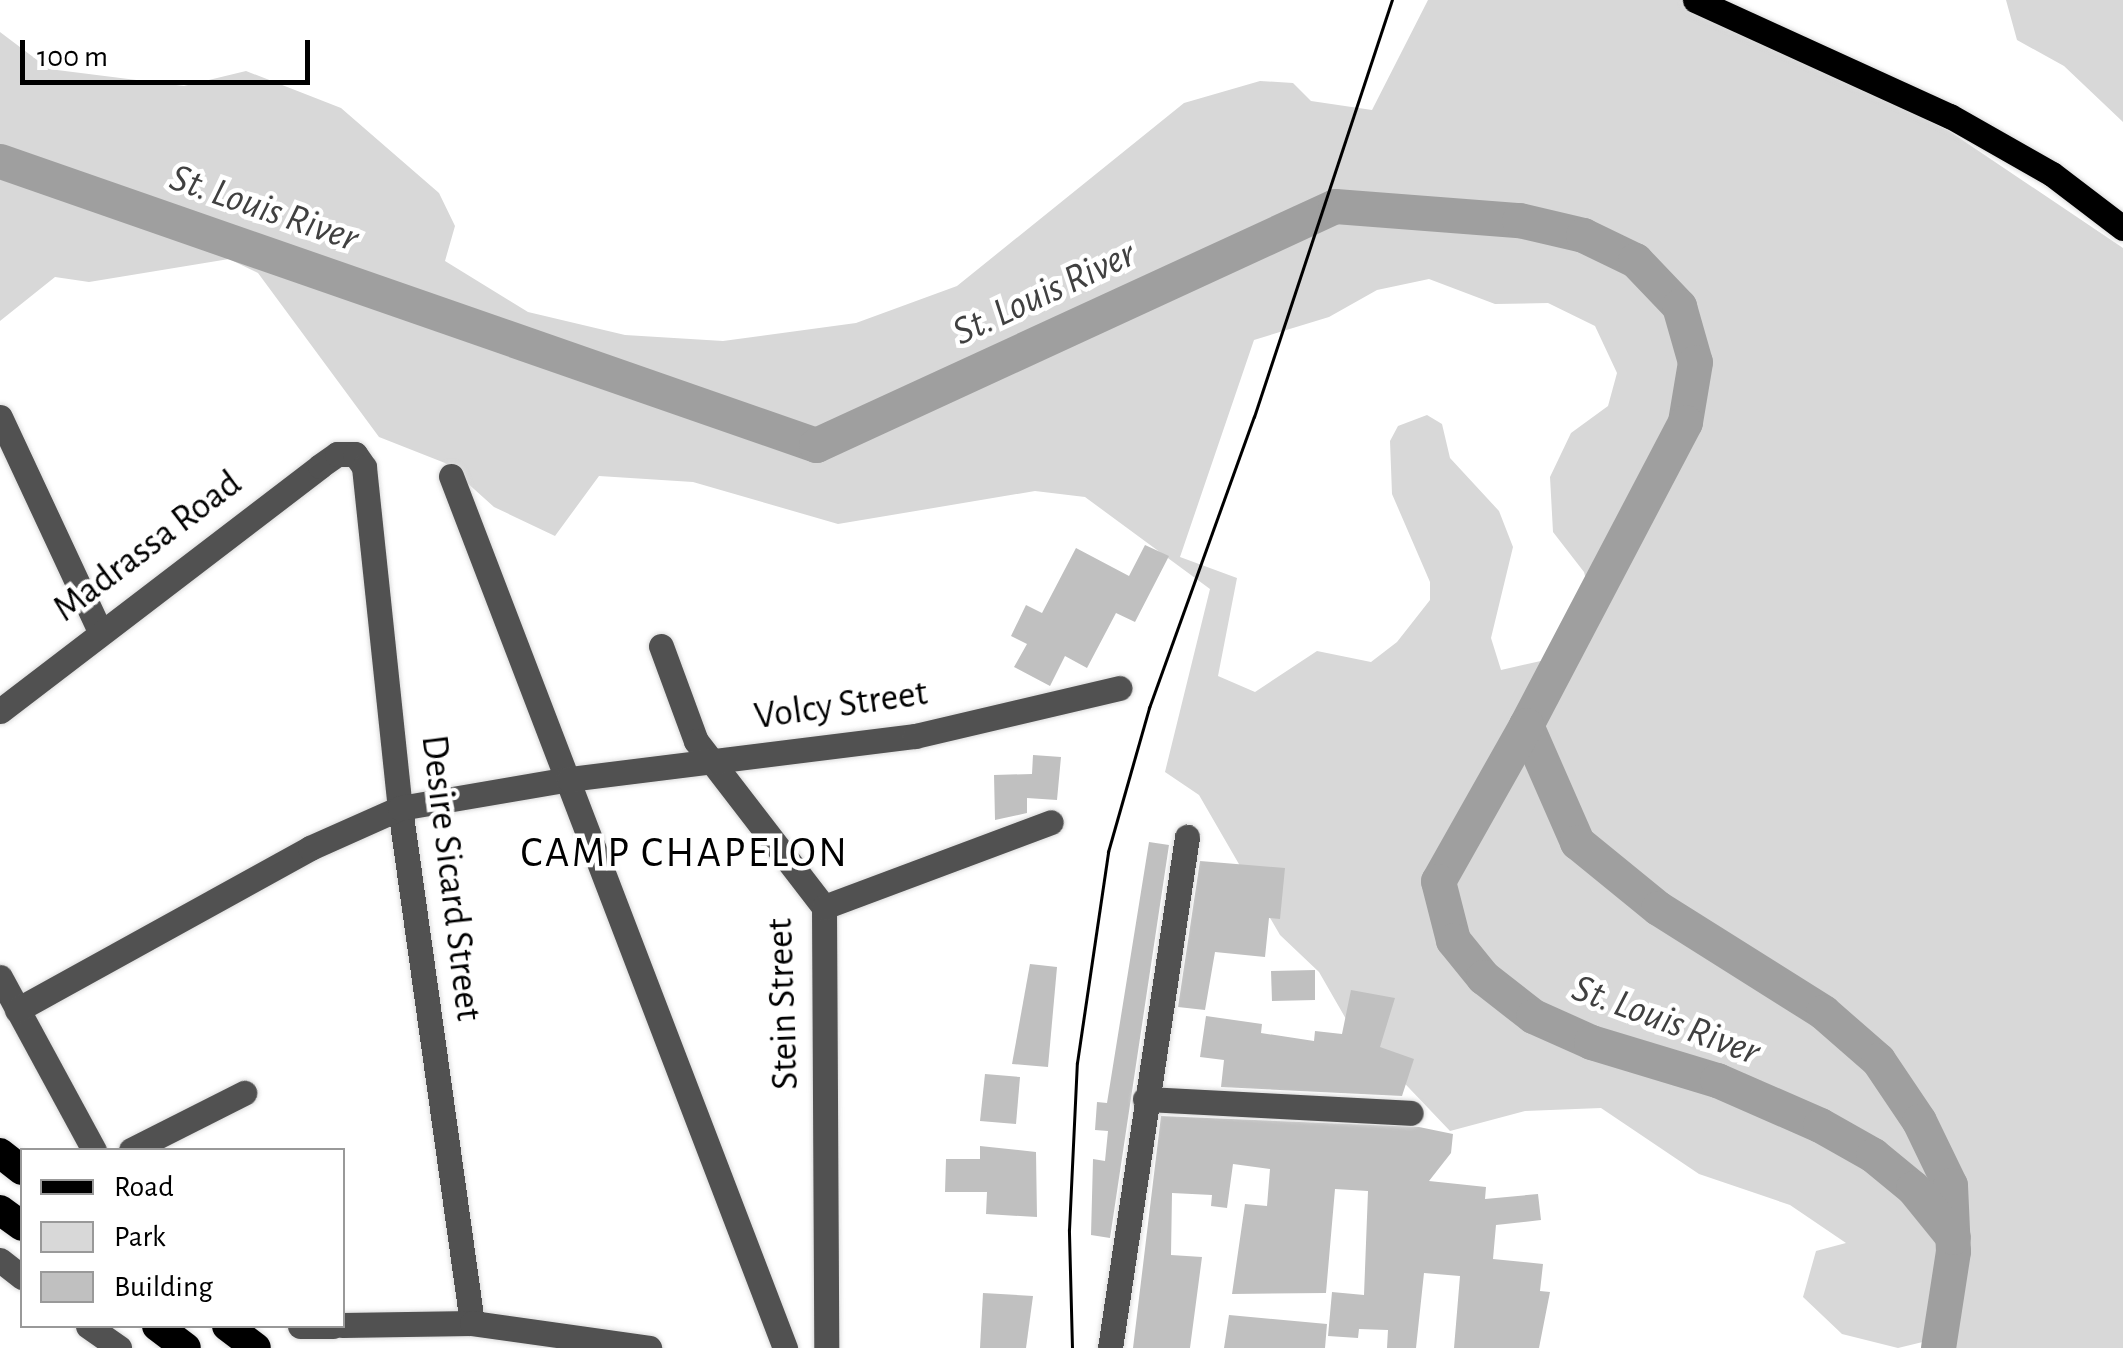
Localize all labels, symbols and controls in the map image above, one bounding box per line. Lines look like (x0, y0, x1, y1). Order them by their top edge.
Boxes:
scale bar (25, 20, 315, 82)
text: 100 m (37, 42, 108, 72)
water label: St. Louis River (163, 153, 365, 263)
water label: St. Louis River (945, 230, 1143, 356)
street label: Madrassa Road (45, 461, 251, 633)
street label: Volcy Street (751, 671, 931, 741)
street label: Desire Sicard Street (410, 733, 490, 1023)
district label: CAMP CHAPELON (521, 828, 849, 878)
street label: Stein Street (758, 917, 810, 1091)
water label: St. Louis River (1565, 964, 1767, 1076)
legend (20, 1148, 345, 1328)
text: Road (114, 1172, 174, 1202)
text: Park (114, 1222, 166, 1252)
text: Building (114, 1272, 213, 1302)

